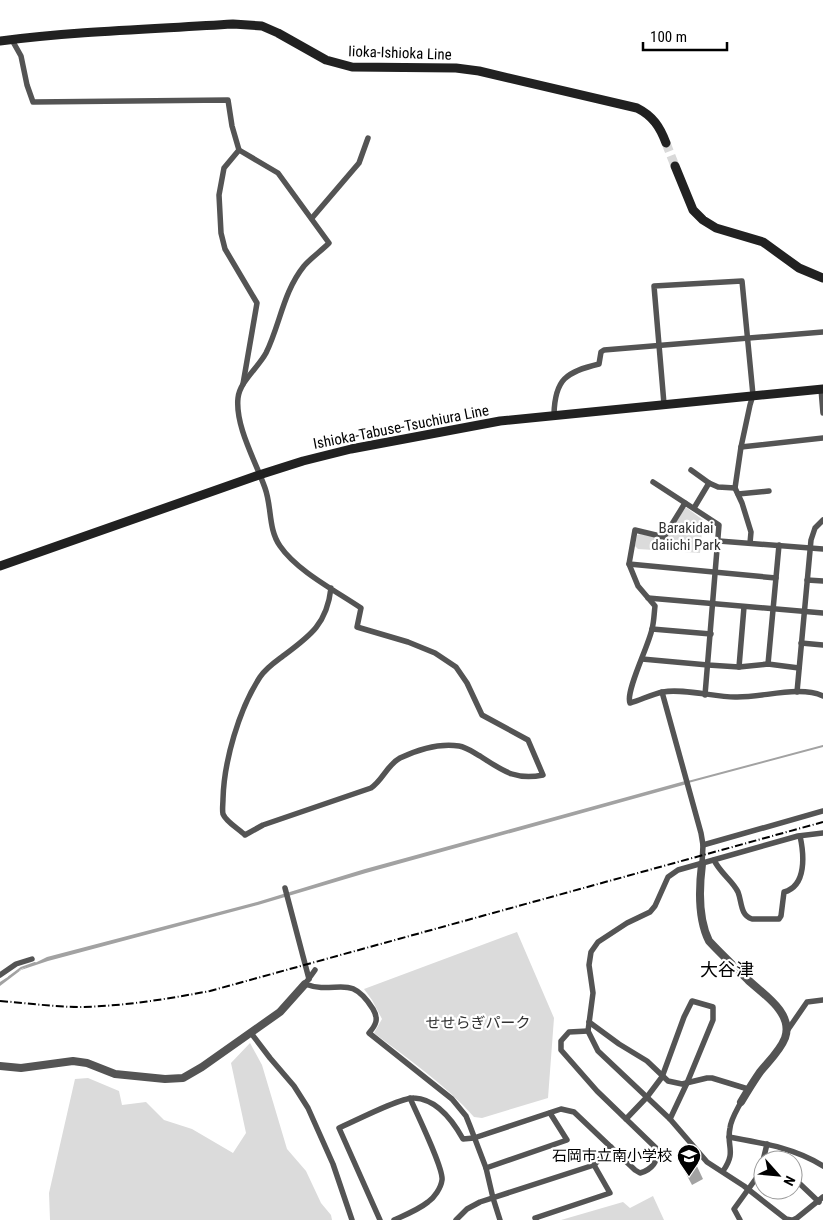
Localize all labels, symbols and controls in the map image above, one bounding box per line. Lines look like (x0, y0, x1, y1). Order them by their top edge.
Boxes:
scale bar (643, 20, 727, 52)
text: 100 m (650, 28, 687, 46)
street label: Iioka-Ishioka Line (348, 42, 452, 64)
street label: Ishioka-Tabuse-Tsuchiura Line (312, 401, 490, 453)
park label: Barakidai daiichi Park (651, 519, 721, 554)
district label: 大谷津 (700, 959, 754, 980)
park label: せせらぎパーク (425, 1014, 531, 1032)
school or university icon: 石岡市立南小学校 (676, 1143, 702, 1177)
place label: 石岡市立南小学校 (552, 1147, 672, 1165)
north arrow (753, 1150, 803, 1200)
text: N (781, 1173, 799, 1188)

